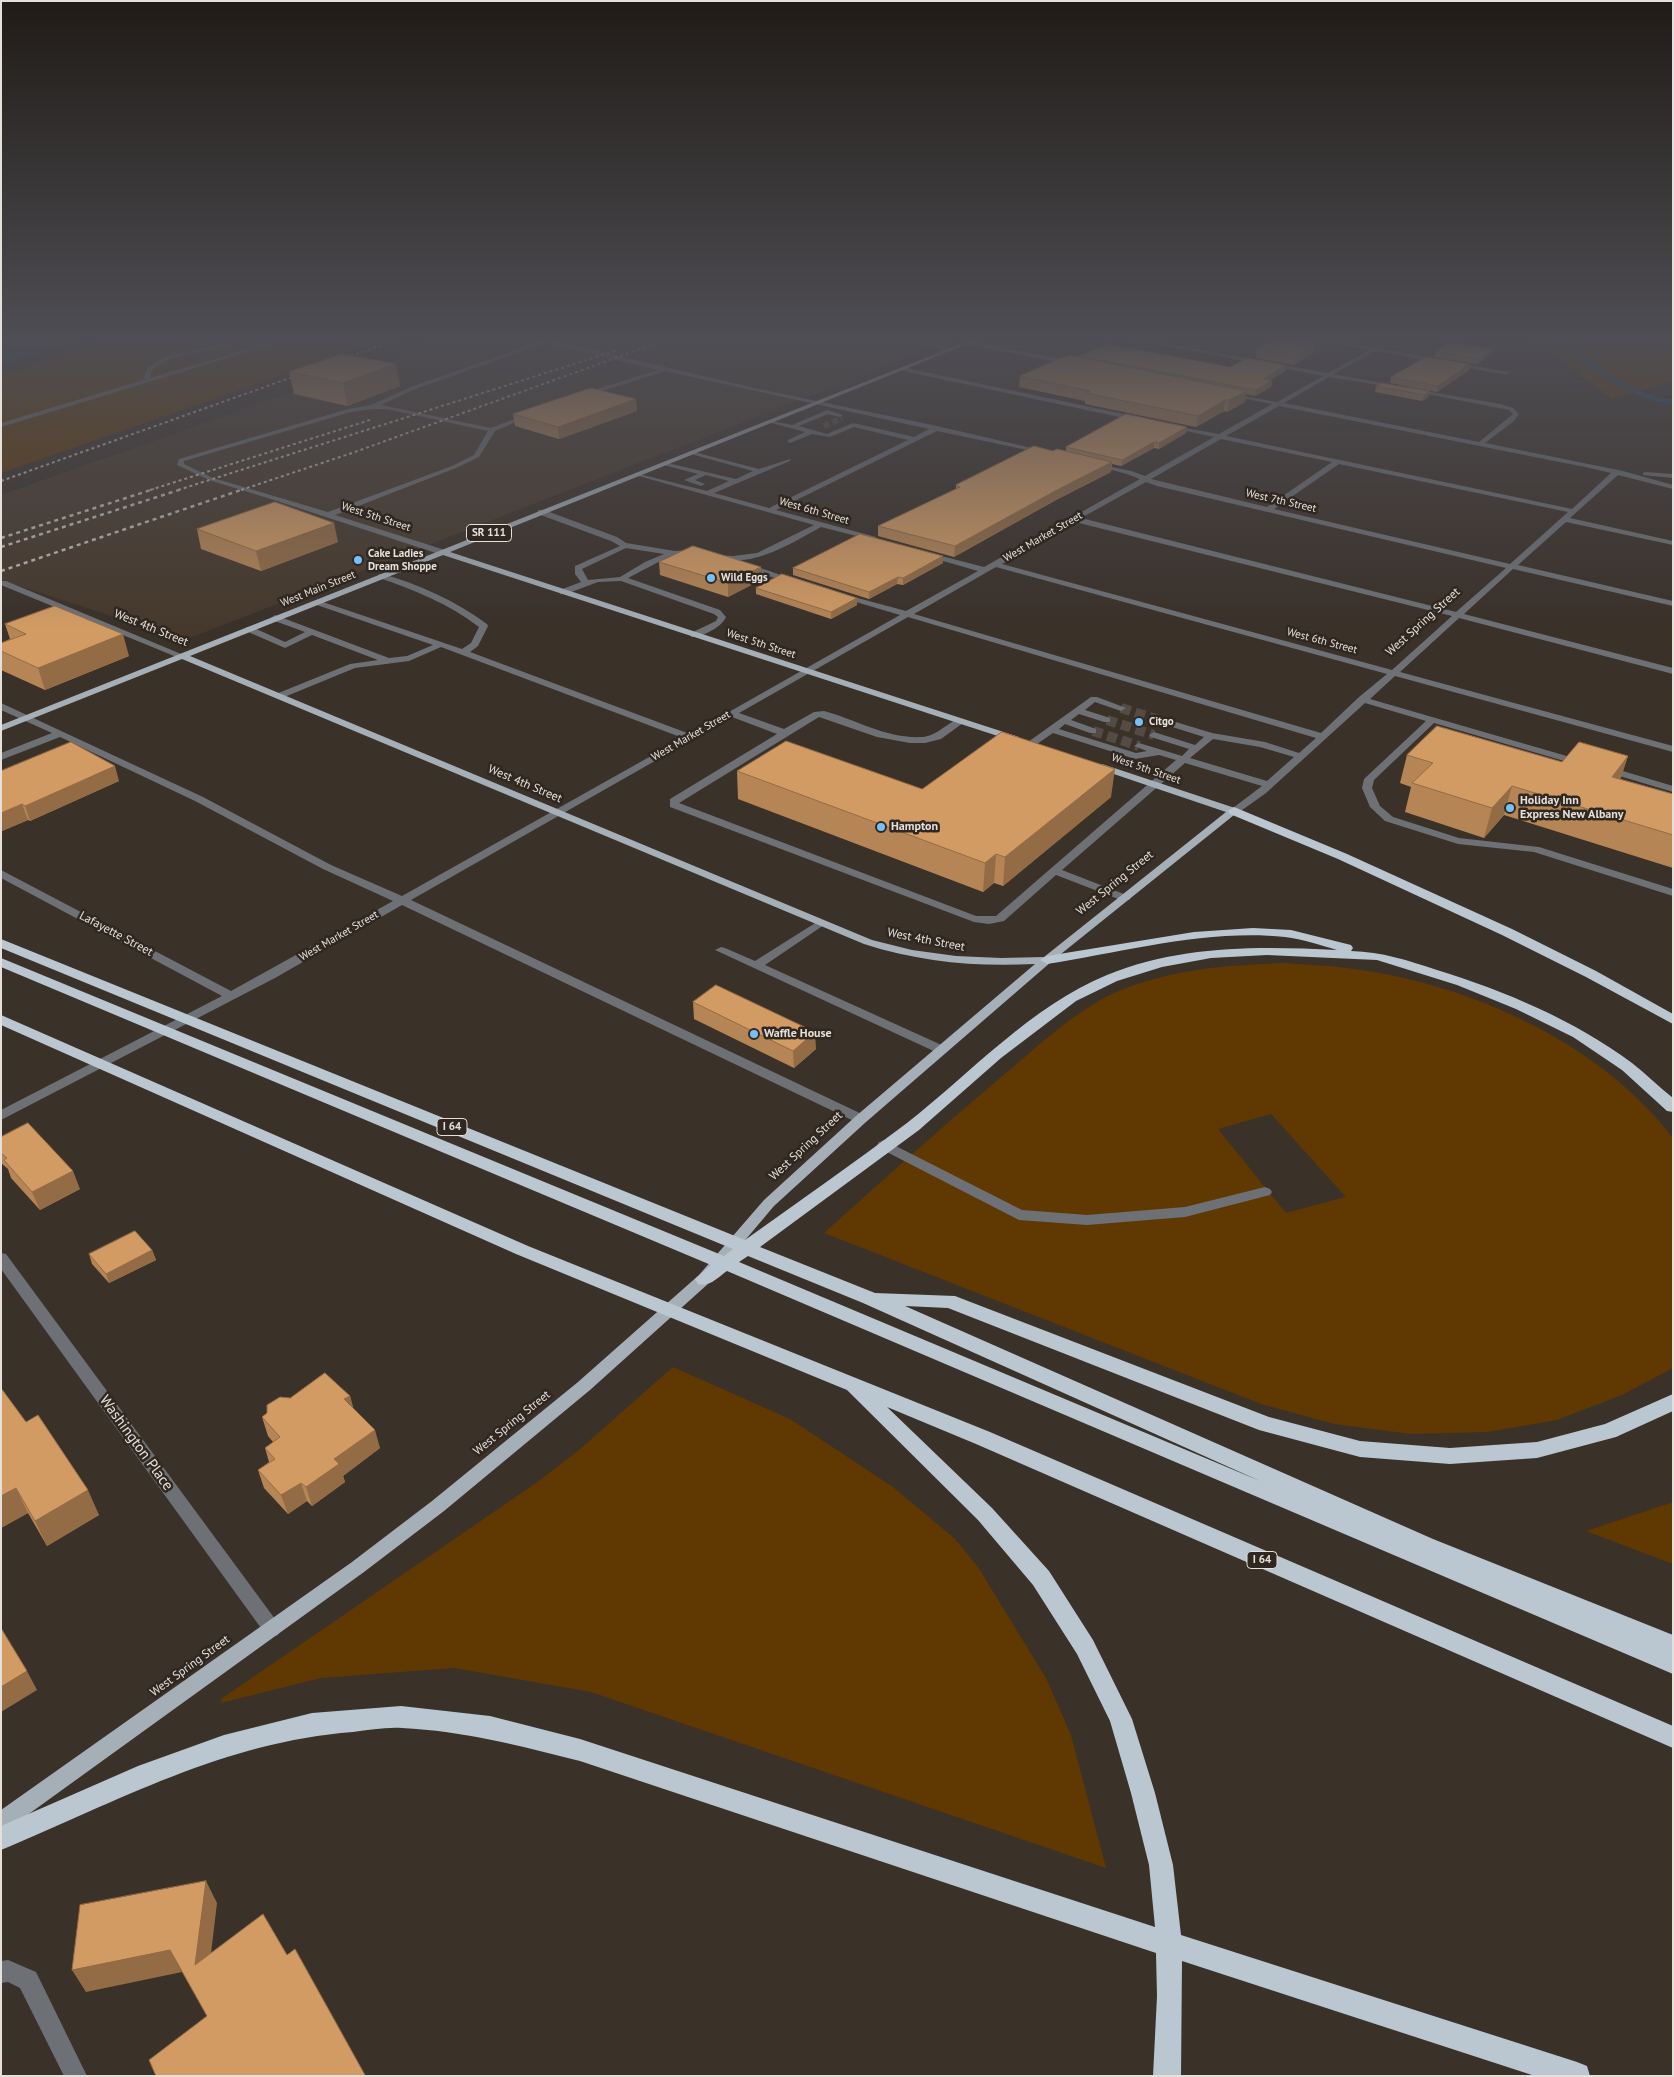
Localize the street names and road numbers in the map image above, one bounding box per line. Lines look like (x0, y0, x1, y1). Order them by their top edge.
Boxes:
street label: West 7th Street (1244, 486, 1318, 516)
street label: West 6th Street (777, 495, 851, 527)
street label: West 5th Street (340, 500, 412, 534)
street label: West Market Street (1001, 509, 1085, 565)
road number: SR 111 (466, 524, 512, 542)
street label: West Main Street (279, 568, 357, 610)
street label: West Spring Street (1383, 585, 1463, 659)
street label: West 4th Street (112, 607, 190, 649)
street label: West 6th Street (1285, 625, 1359, 657)
street label: West 5th Street (725, 627, 797, 661)
street label: West Market Street (649, 708, 733, 764)
street label: West 5th Street (1110, 751, 1182, 787)
street label: West 4th Street (486, 762, 564, 806)
street label: West Spring Street (1074, 848, 1156, 918)
street label: West Market Street (297, 908, 381, 964)
street label: Lafayette Street (77, 909, 155, 959)
street label: West 4th Street (886, 925, 966, 955)
street label: West Spring Street (766, 1108, 846, 1184)
road number: I 64 (437, 1118, 467, 1136)
street label: West Spring Street (471, 1388, 553, 1458)
street label: Washington Place (95, 1392, 177, 1494)
road number: I 64 (1247, 1552, 1277, 1568)
street label: West Spring Street (147, 1632, 233, 1700)

